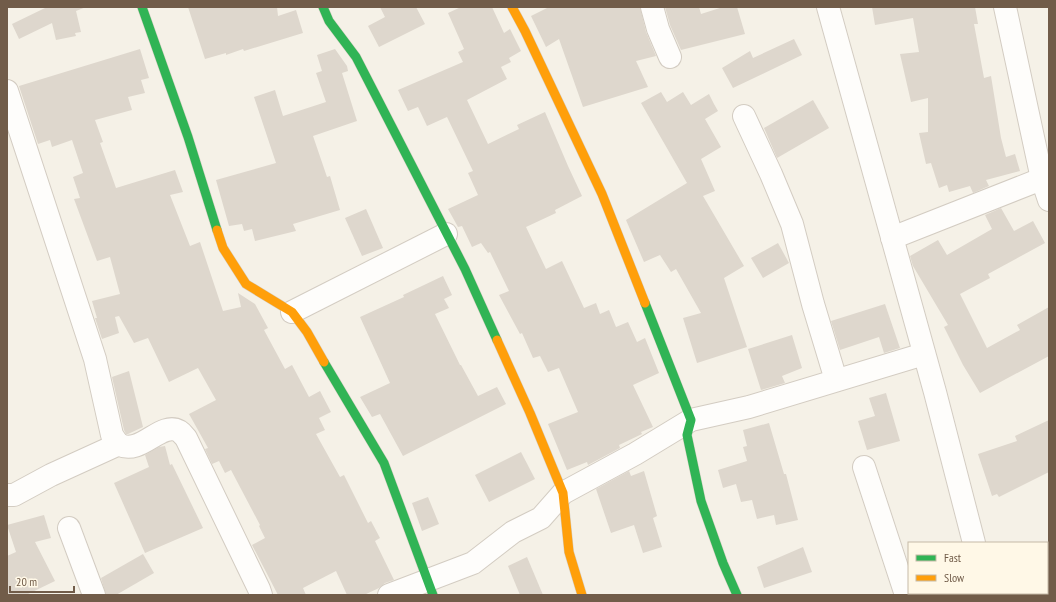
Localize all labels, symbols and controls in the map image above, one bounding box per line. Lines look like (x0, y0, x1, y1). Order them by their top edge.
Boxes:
legend (908, 542, 1048, 594)
text: Fast (944, 550, 962, 565)
scale bar (10, 568, 74, 594)
text: Slow (944, 570, 965, 585)
text: 20 m (16, 574, 37, 589)

